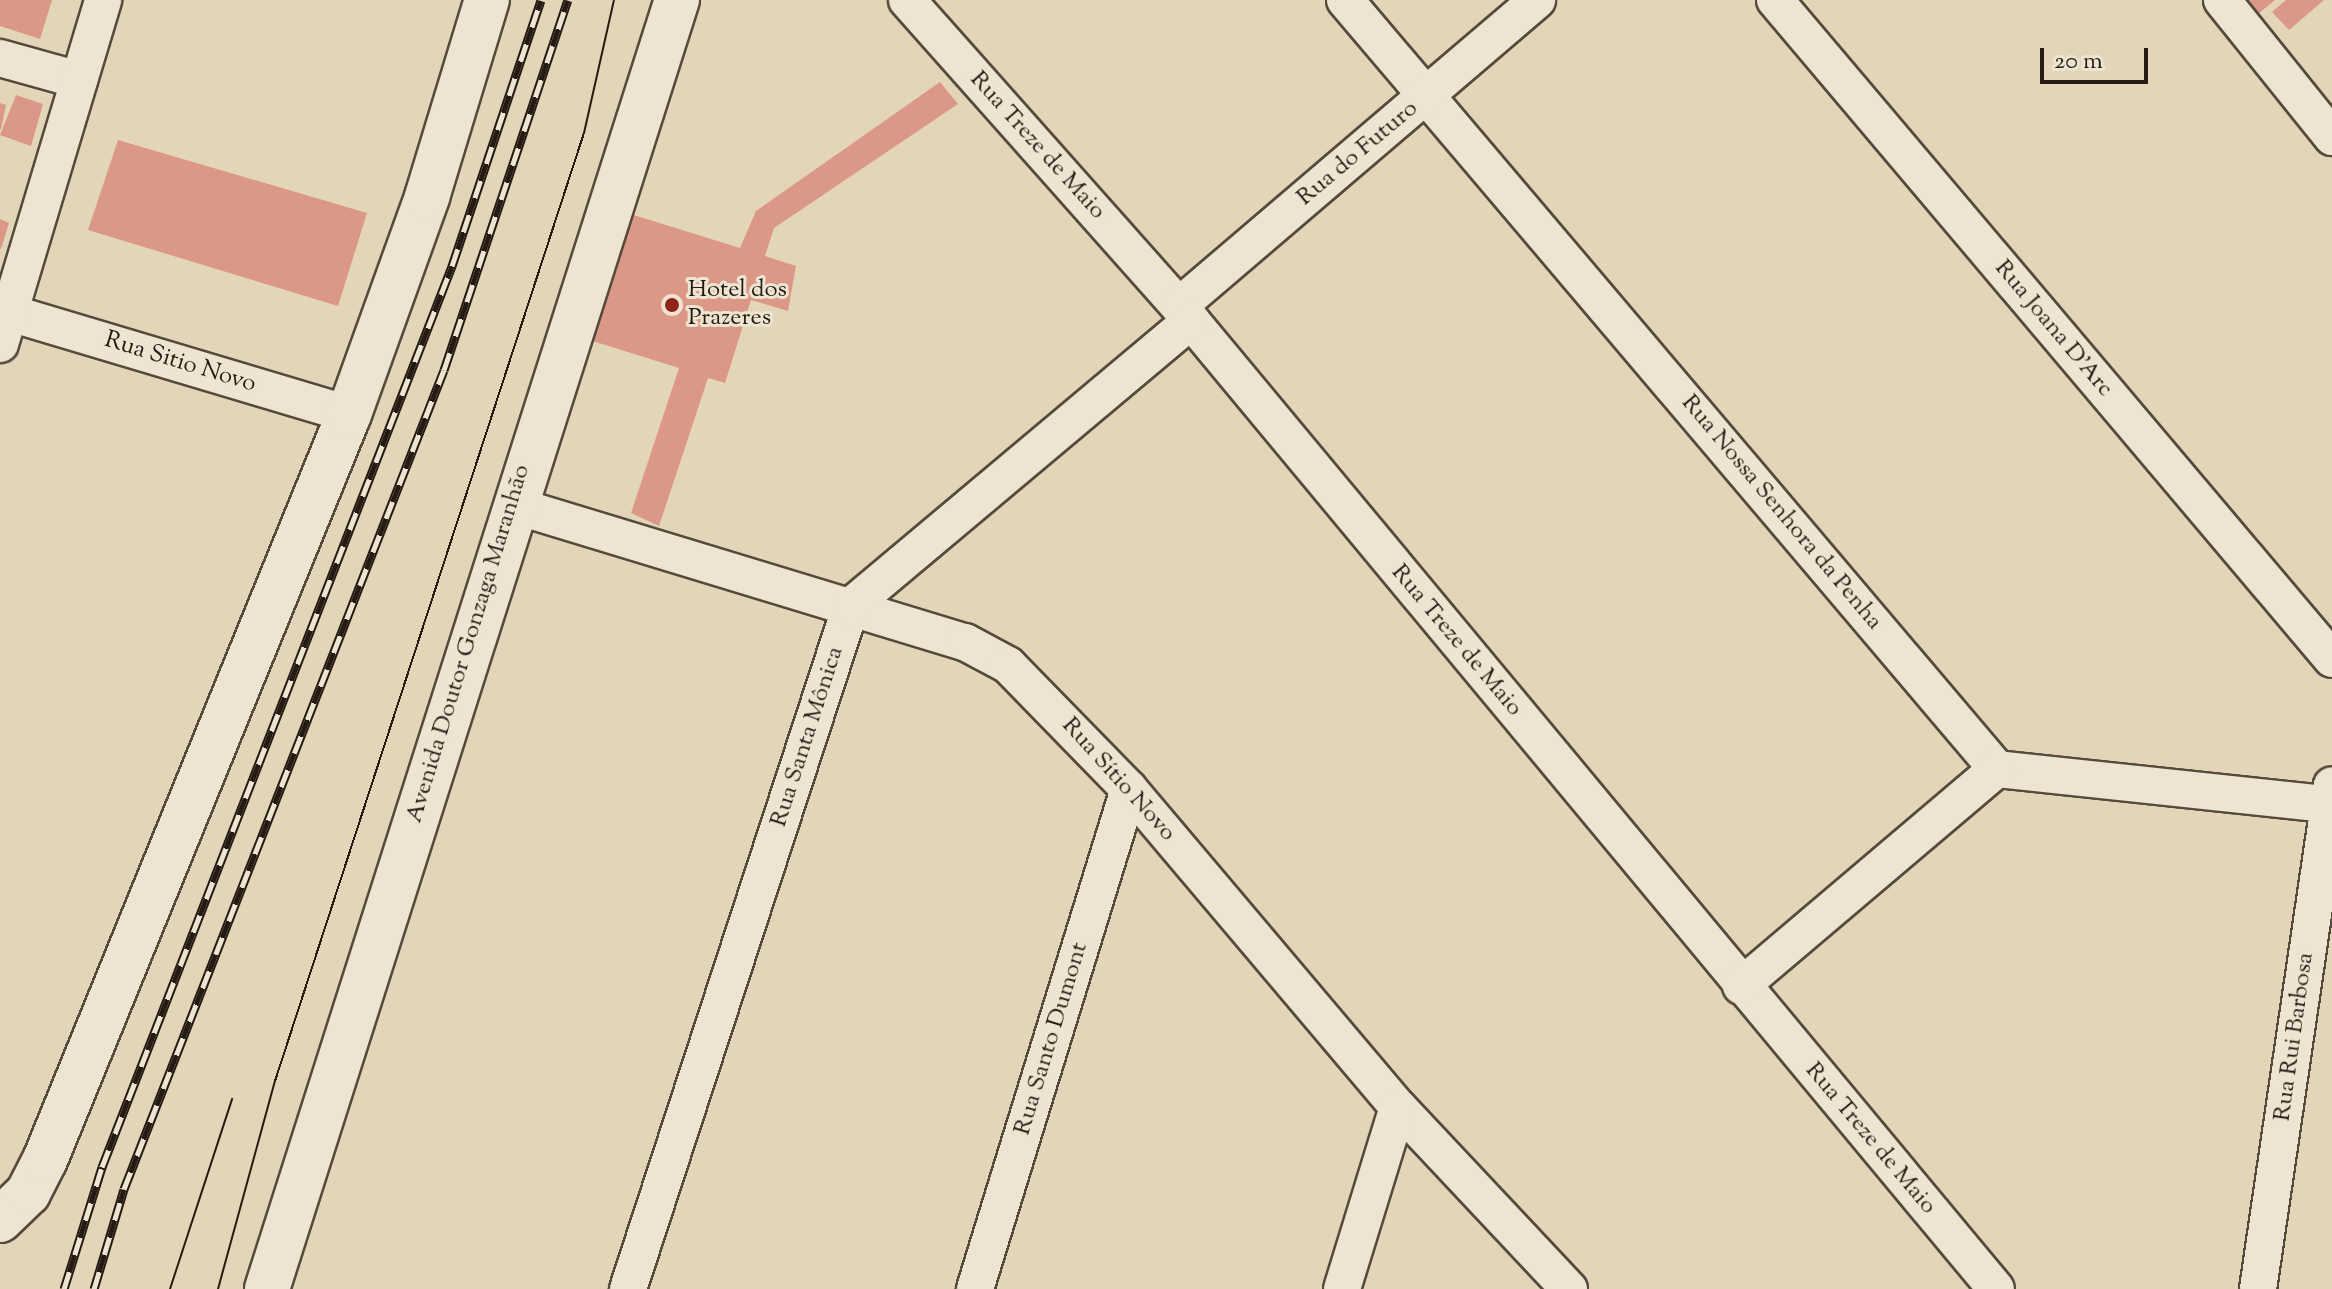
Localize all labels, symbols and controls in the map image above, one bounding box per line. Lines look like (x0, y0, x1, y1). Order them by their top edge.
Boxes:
scale bar (2044, 32, 2152, 82)
text: 20 m (2054, 45, 2103, 79)
street label: Rua Treze de Maio (963, 66, 1111, 226)
street label: Rua do Futuro (1292, 95, 1424, 213)
street label: Rua Joana D'Arc (1987, 255, 2119, 403)
place label: Hotel dos Prazeres (688, 277, 787, 333)
marker: Hotel dos Prazeres (663, 296, 681, 314)
street label: Rua Sitio Novo (101, 326, 259, 400)
street label: Rua Nossa Senhora da Penha (1674, 390, 1888, 636)
street label: Avenida Doutor Gonzaga Maranhão (401, 462, 537, 826)
street label: Rua Treze de Maio (1384, 559, 1528, 723)
street label: Rua Santa Mônica (765, 643, 851, 831)
street label: Rua Sítio Novo (1055, 712, 1181, 848)
street label: Rua Santo Dumont (1009, 939, 1095, 1139)
street label: Rua Rui Barbosa (2269, 951, 2321, 1123)
street label: Rua Treze de Maio (1798, 1057, 1942, 1221)

